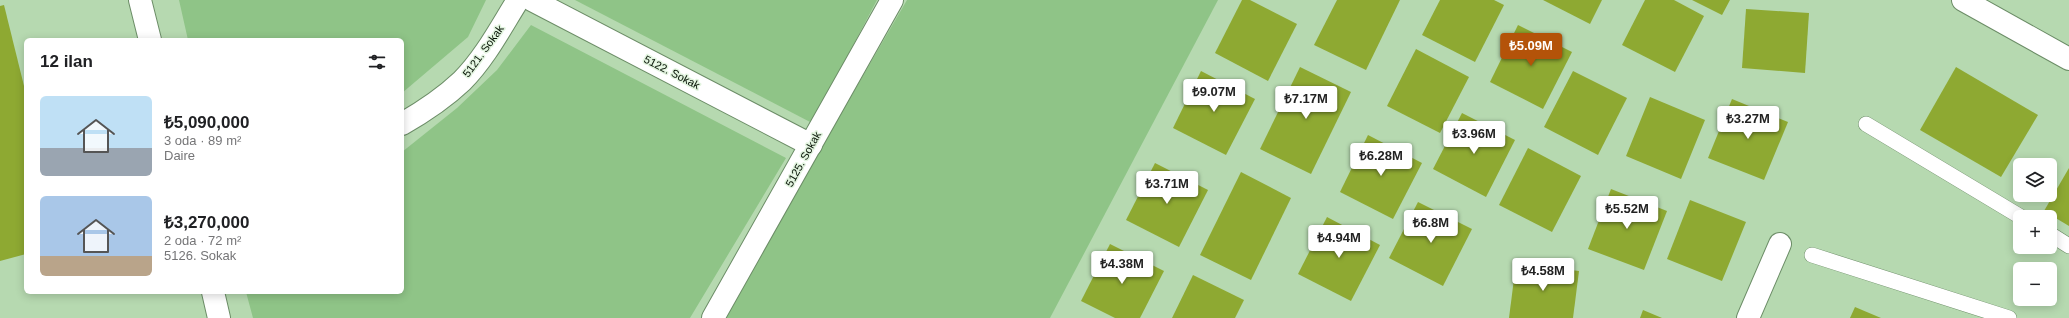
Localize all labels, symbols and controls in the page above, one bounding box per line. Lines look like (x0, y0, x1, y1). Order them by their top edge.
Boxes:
street label: 5121. Sokak (460, 22, 506, 79)
pin: ₺5.09M (1498, 33, 1564, 67)
text: ₺5.09M (1509, 38, 1553, 53)
icon: filters (366, 51, 388, 73)
text: 12 ilan (40, 52, 93, 71)
street label: 5122. Sokak (642, 53, 702, 91)
pin: ₺9.07M (1181, 79, 1247, 113)
text: ₺9.07M (1192, 84, 1236, 99)
pin: ₺7.17M (1273, 86, 1339, 120)
text: ₺7.17M (1284, 91, 1328, 106)
pin: ₺3.27M (1715, 106, 1781, 140)
text: ₺3.27M (1726, 111, 1770, 126)
icon: home (72, 112, 120, 160)
text: ₺5,090,000 (164, 113, 249, 132)
pin: ₺3.96M (1441, 121, 1507, 155)
text: ₺3.96M (1452, 126, 1496, 141)
street label: 5125. Sokak (783, 129, 823, 189)
text: 3 oda · 89 m² (164, 133, 241, 148)
pin: ₺6.28M (1348, 143, 1414, 177)
text: Daire (164, 148, 195, 163)
text: ₺6.28M (1359, 148, 1403, 163)
map controls (2013, 158, 2057, 306)
button: layers (2013, 158, 2057, 202)
pin: ₺3.71M (1134, 171, 1200, 205)
text: ₺3.71M (1145, 176, 1189, 191)
pin: ₺5.52M (1594, 196, 1660, 230)
text: ₺5.52M (1605, 201, 1649, 216)
pin: ₺6.8M (1403, 210, 1459, 244)
button: + (2013, 210, 2057, 254)
icon: home (72, 212, 120, 260)
text: ₺3,270,000 (164, 213, 249, 232)
text: ₺6.8M (1413, 215, 1449, 230)
pin: ₺4.94M (1306, 225, 1372, 259)
text: ₺4.94M (1317, 230, 1361, 245)
text: 2 oda · 72 m² (164, 233, 241, 248)
text: 5126. Sokak (164, 248, 236, 263)
pin: ₺4.38M (1089, 251, 1155, 285)
text: ₺4.38M (1100, 256, 1144, 271)
pin: ₺4.58M (1510, 258, 1576, 292)
button: − (2013, 262, 2057, 306)
text: ₺4.58M (1521, 263, 1565, 278)

